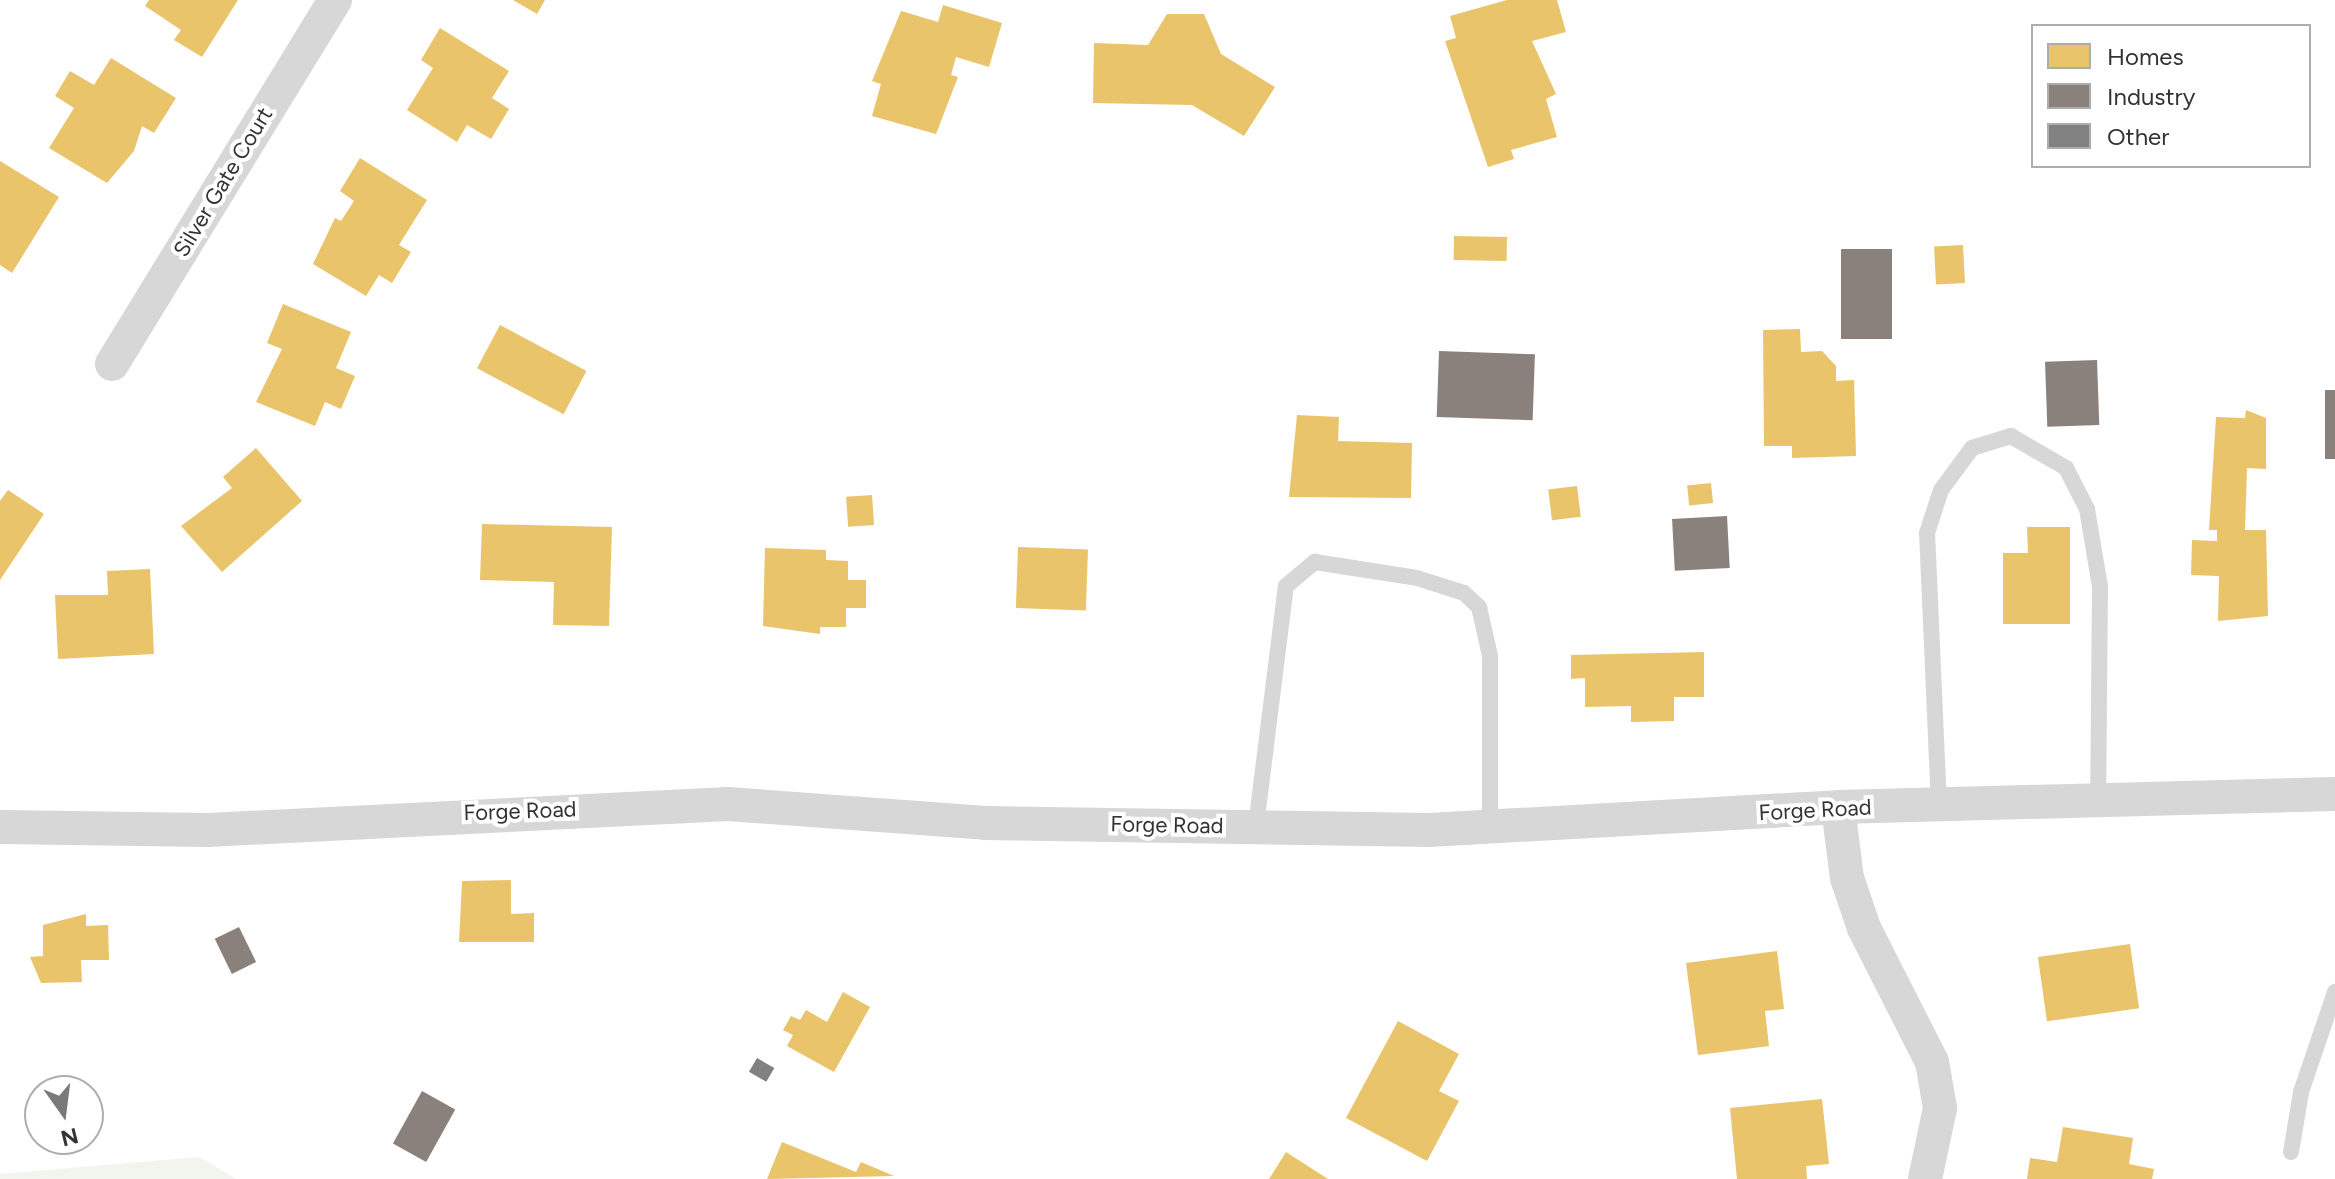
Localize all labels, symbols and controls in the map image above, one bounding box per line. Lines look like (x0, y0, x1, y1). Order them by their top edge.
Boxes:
legend (2031, 24, 2311, 168)
text: Homes (2107, 42, 2184, 71)
text: Industry (2107, 82, 2195, 111)
street label: Silver Gate Court (168, 102, 278, 262)
text: Other (2107, 122, 2169, 151)
street label: Forge Road (1758, 794, 1872, 826)
street label: Forge Road (463, 796, 577, 826)
street label: Forge Road (1110, 811, 1224, 839)
north arrow (24, 1075, 104, 1155)
text: N (58, 1122, 81, 1152)

